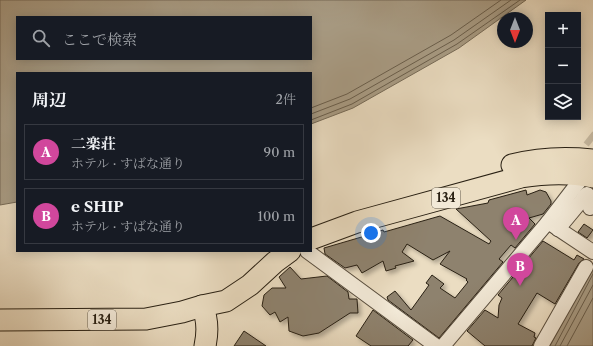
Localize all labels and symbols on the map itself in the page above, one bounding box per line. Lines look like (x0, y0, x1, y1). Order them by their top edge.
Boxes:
north arrow (497, 12, 533, 48)
road number: 134 (432, 188, 460, 208)
pin: A (503, 207, 529, 240)
your location (361, 223, 381, 243)
pin: B (507, 253, 533, 286)
road number: 134 (88, 310, 116, 330)

